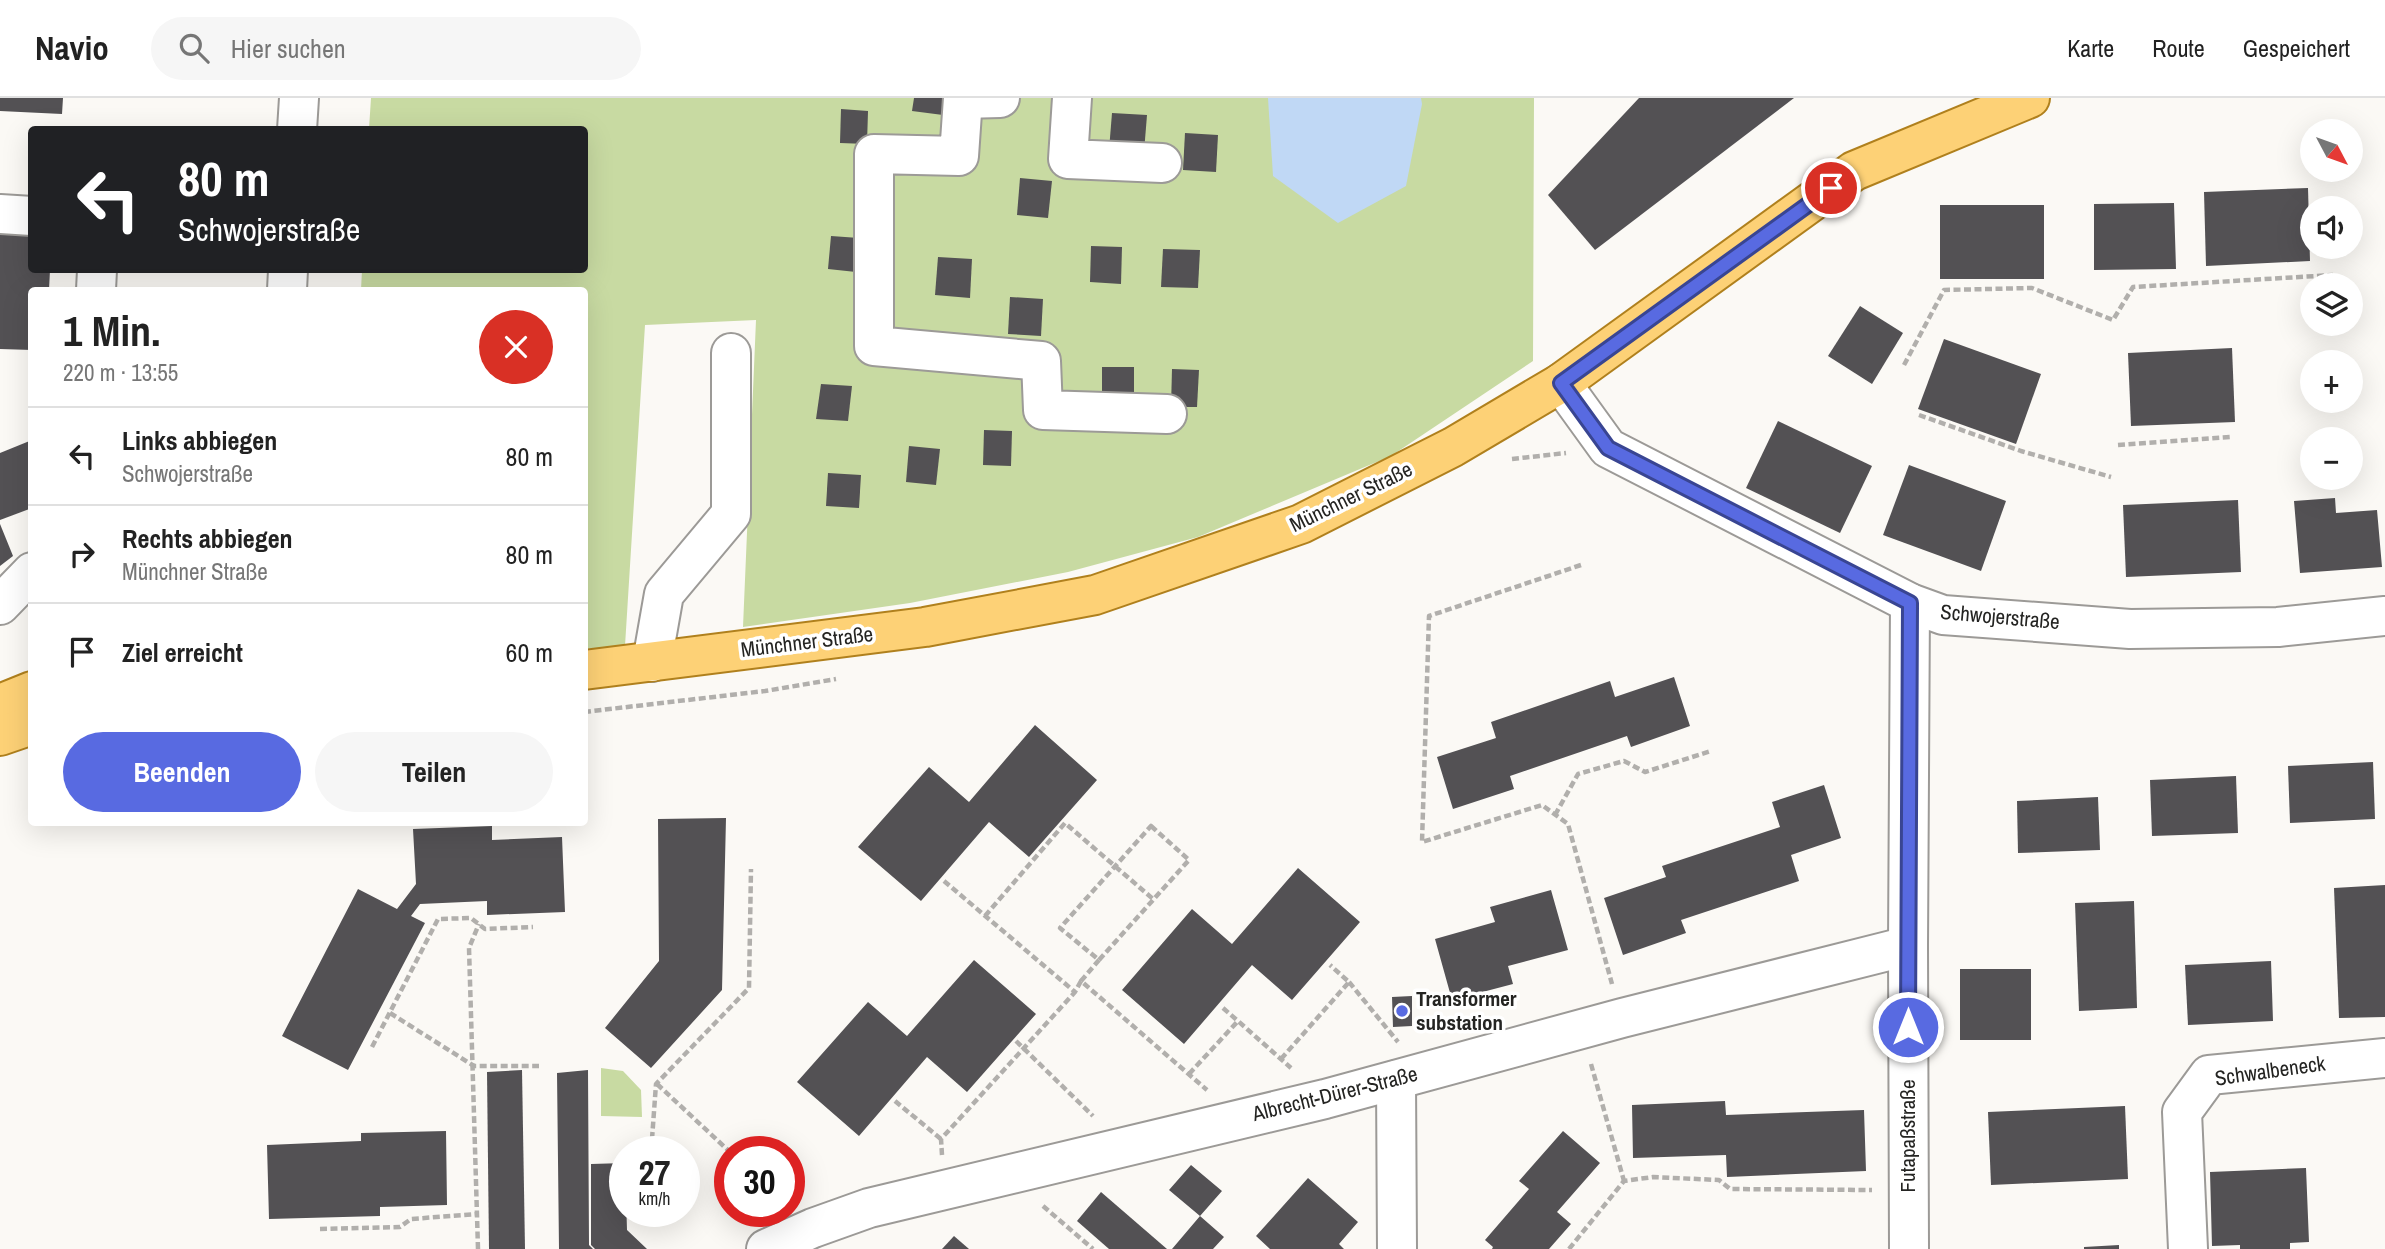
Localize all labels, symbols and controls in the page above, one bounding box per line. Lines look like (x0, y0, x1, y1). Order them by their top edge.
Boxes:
search box (151, 17, 641, 80)
text: Navio (35, 26, 109, 70)
icon: search (175, 29, 213, 67)
text: Hier suchen (231, 31, 346, 66)
text: Karte (2067, 32, 2114, 64)
text: Route (2152, 32, 2205, 64)
text: Gespeichert (2243, 32, 2350, 64)
north arrow (2300, 119, 2362, 182)
map controls (2300, 119, 2363, 490)
text: 80 m (178, 145, 270, 211)
icon: left (63, 154, 154, 245)
pin (1801, 158, 1861, 218)
icon: arrive (1812, 169, 1850, 207)
button: sound (2300, 196, 2363, 259)
text: Schwojerstraße (178, 208, 360, 251)
button: layers (2300, 273, 2363, 336)
text: 1 Min. (63, 303, 161, 359)
button: close (479, 310, 553, 384)
button: + (2300, 350, 2363, 413)
text: 220 m · 13:55 (63, 357, 178, 388)
text: Links abbiegen (122, 423, 277, 458)
button: − (2300, 427, 2363, 490)
icon: left (63, 437, 101, 475)
text: 80 m (506, 439, 553, 474)
street label: Münchner Straße (1285, 454, 1417, 539)
text: Schwojerstraße (122, 458, 253, 489)
text: Rechts abbiegen (122, 521, 293, 556)
icon: right (63, 535, 101, 573)
text: 80 m (506, 537, 553, 572)
text: Münchner Straße (122, 556, 268, 587)
street label: Schwojerstraße (1939, 597, 2061, 636)
street label: Münchner Straße (739, 619, 875, 664)
icon: arrive (63, 633, 101, 671)
text: Ziel erreicht (122, 635, 243, 670)
text: 60 m (506, 635, 553, 670)
button: Beenden (63, 732, 301, 812)
button: Teilen (315, 732, 553, 812)
place label: Transformer substation (1416, 984, 1517, 1037)
position arrow (1871, 990, 1945, 1064)
marker: Transformer substation (1394, 1003, 1410, 1019)
street label: Schwalbeneck (2213, 1048, 2327, 1093)
street label: Albrecht-Dürer-Straße (1248, 1059, 1421, 1128)
street label: Futapaßstraße (1893, 1080, 1922, 1192)
speed limit sign: 30 (714, 1136, 805, 1227)
text: 27 (639, 1149, 670, 1196)
text: km/h (639, 1186, 671, 1211)

